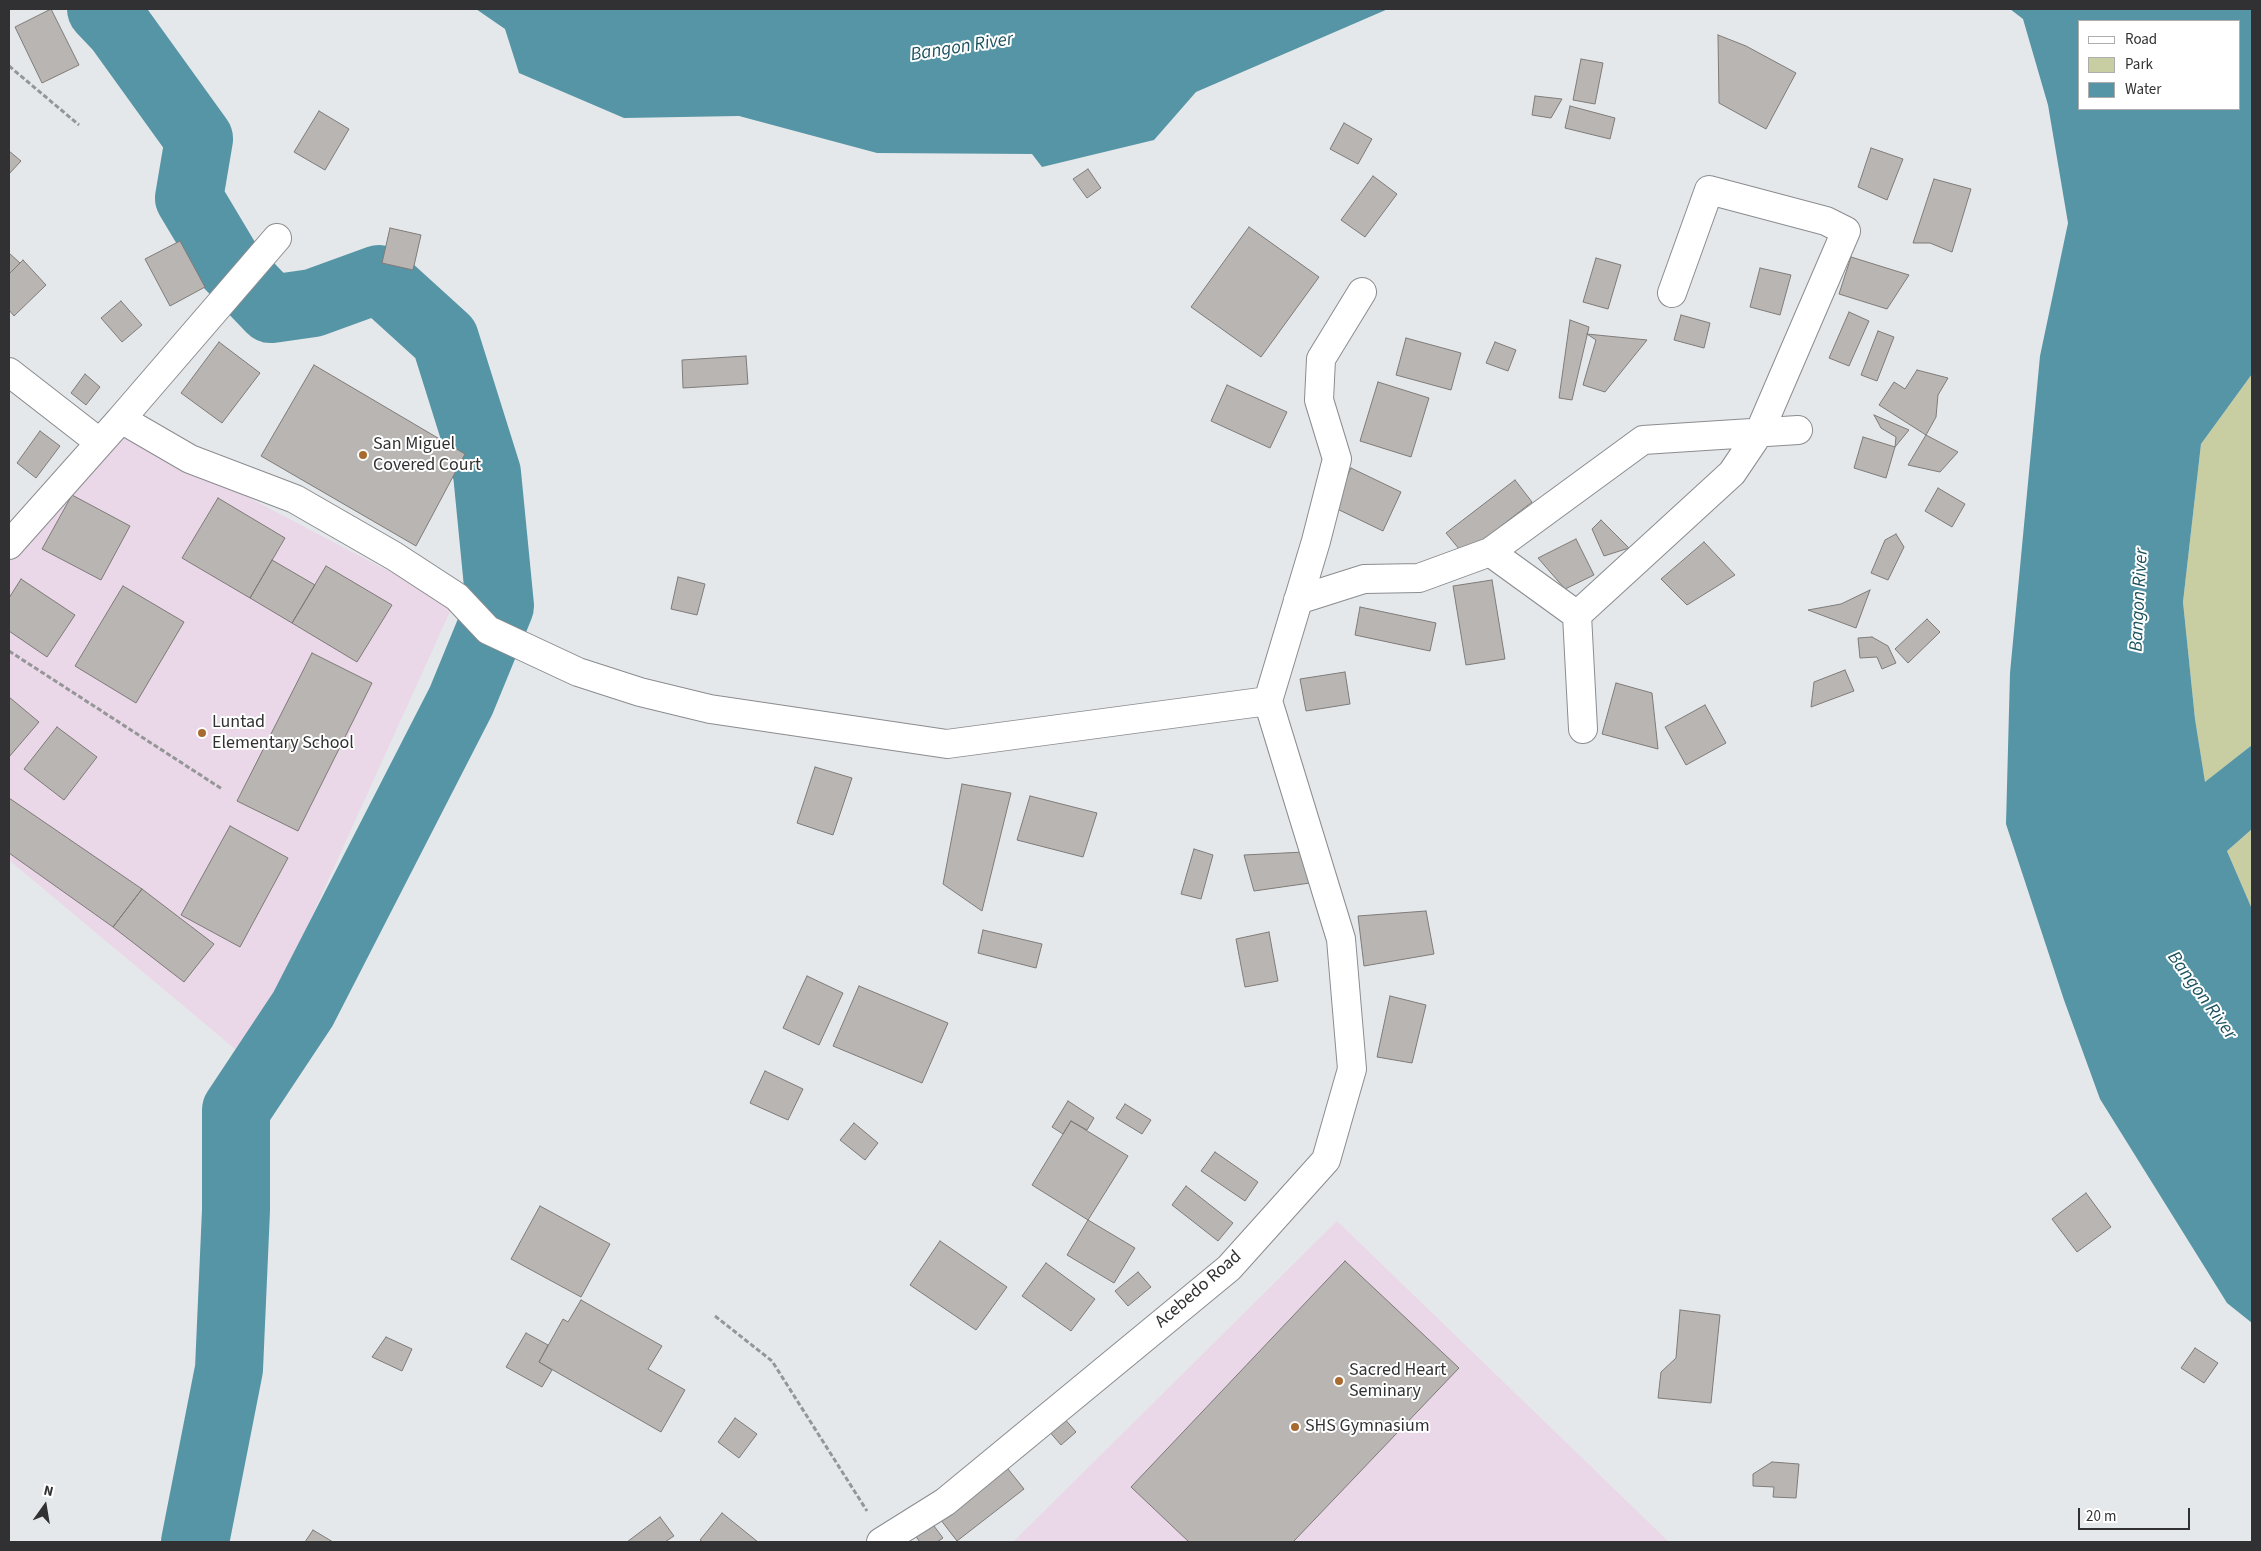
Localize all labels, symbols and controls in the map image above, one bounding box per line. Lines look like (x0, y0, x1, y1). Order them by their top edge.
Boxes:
legend (2078, 20, 2241, 110)
water label: Bangon River (909, 29, 1015, 67)
text: Road (2125, 29, 2157, 50)
text: Park (2125, 54, 2153, 75)
text: Water (2125, 79, 2161, 100)
place label: San Miguel Covered Court (373, 434, 481, 476)
marker: San Miguel Covered Court (357, 449, 369, 461)
water label: Bangon River (2126, 548, 2154, 652)
place label: Luntad Elementary School (212, 712, 354, 754)
marker: Luntad Elementary School (196, 727, 208, 739)
water label: Bangon River (2161, 947, 2241, 1045)
street label: Acebedo Road (1151, 1247, 1247, 1333)
place label: Sacred Heart Seminary (1349, 1360, 1446, 1402)
marker: Sacred Heart Seminary (1333, 1375, 1345, 1387)
place label: SHS Gymnasium (1305, 1416, 1430, 1438)
marker: SHS Gymnasium (1289, 1421, 1301, 1433)
north arrow (20, 1481, 70, 1531)
text: N (42, 1481, 55, 1502)
scale bar (2081, 1498, 2194, 1530)
text: 20 m (2086, 1506, 2116, 1527)

